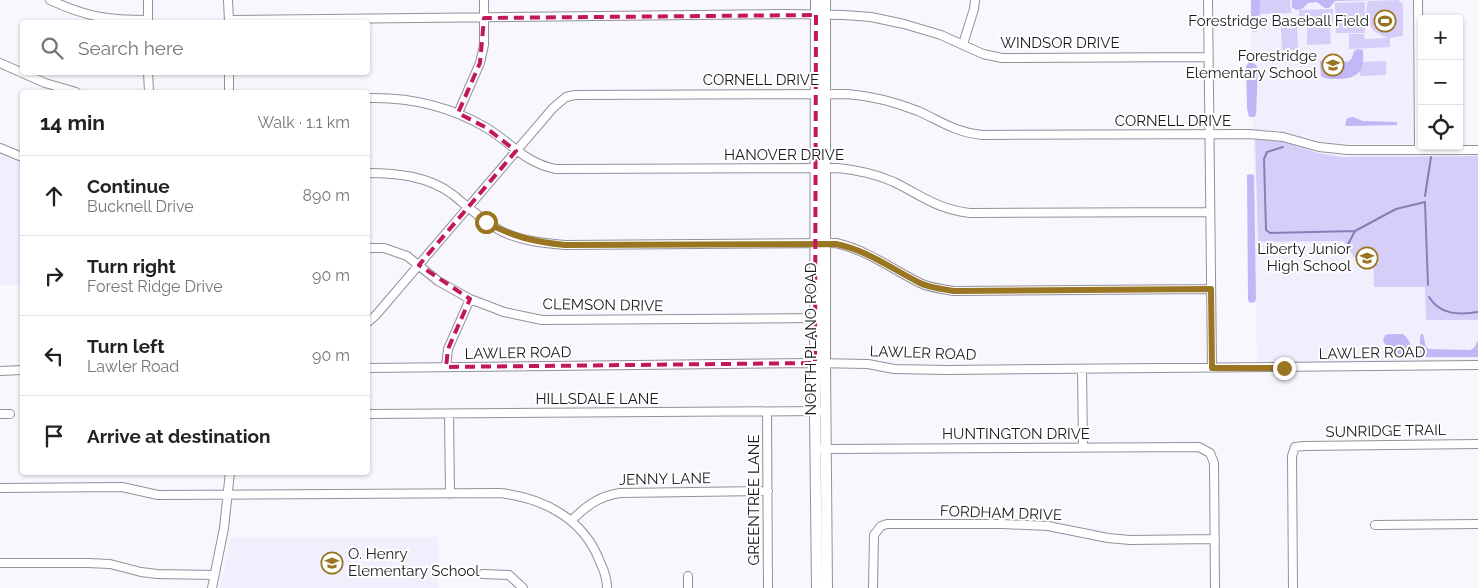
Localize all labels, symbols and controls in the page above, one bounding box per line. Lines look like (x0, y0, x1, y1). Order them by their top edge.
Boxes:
sports icon: Forestridge Baseball Field (1373, 9, 1397, 33)
place label: Forestridge Baseball Field (1188, 12, 1369, 30)
map controls (1418, 15, 1463, 150)
button: + (1418, 15, 1463, 60)
search box (20, 20, 370, 75)
icon: search (38, 34, 66, 62)
street label: WINDSOR DRIVE (1000, 34, 1120, 52)
text: Search here (78, 37, 184, 59)
place label: Forestridge Elementary School (1186, 47, 1318, 82)
school or university icon: Forestridge Elementary School (1321, 53, 1345, 77)
button: − (1418, 60, 1463, 105)
street label: CORNELL DRIVE (703, 71, 819, 89)
button: locate (1418, 105, 1463, 150)
text: 14 min (40, 110, 105, 135)
street label: CORNELL DRIVE (1115, 112, 1231, 130)
text: Walk · 1.1 km (257, 113, 350, 132)
street label: HANOVER DRIVE (724, 146, 844, 164)
text: Continue (87, 175, 170, 197)
icon: ahead (40, 182, 68, 210)
text: 890 m (303, 186, 350, 205)
text: Bucknell Drive (87, 197, 194, 216)
route start (475, 211, 498, 234)
place label: Liberty Junior High School (1257, 240, 1352, 275)
school or university icon: Liberty Junior High School (1355, 246, 1379, 270)
text: Turn right (87, 255, 176, 277)
icon: right (40, 262, 68, 290)
street label: NORTH PLANO ROAD (802, 262, 820, 416)
text: 90 m (312, 266, 350, 285)
text: Forest Ridge Drive (87, 277, 223, 296)
street label: CLEMSON DRIVE (543, 295, 663, 315)
text: Turn left (87, 335, 164, 357)
icon: left (40, 342, 68, 370)
street label: LAWLER ROAD (869, 342, 977, 364)
street label: LAWLER ROAD (464, 343, 572, 363)
street label: LAWLER ROAD (1318, 343, 1426, 363)
text: 90 m (312, 346, 350, 365)
text: Lawler Road (87, 357, 179, 376)
route end (1273, 357, 1296, 380)
street label: HILLSDALE LANE (535, 390, 659, 408)
street label: SUNRIDGE TRAIL (1325, 421, 1447, 441)
icon: arrive (40, 422, 68, 450)
text: Arrive at destination (87, 425, 271, 447)
street label: HUNTINGTON DRIVE (942, 425, 1090, 443)
street label: GREENTREE LANE (745, 434, 763, 566)
street label: JENNY LANE (619, 469, 711, 489)
street label: FORDHAM DRIVE (940, 502, 1062, 524)
place label: O. Henry Elementary School (348, 545, 480, 580)
school or university icon: O. Henry Elementary School (320, 551, 344, 575)

